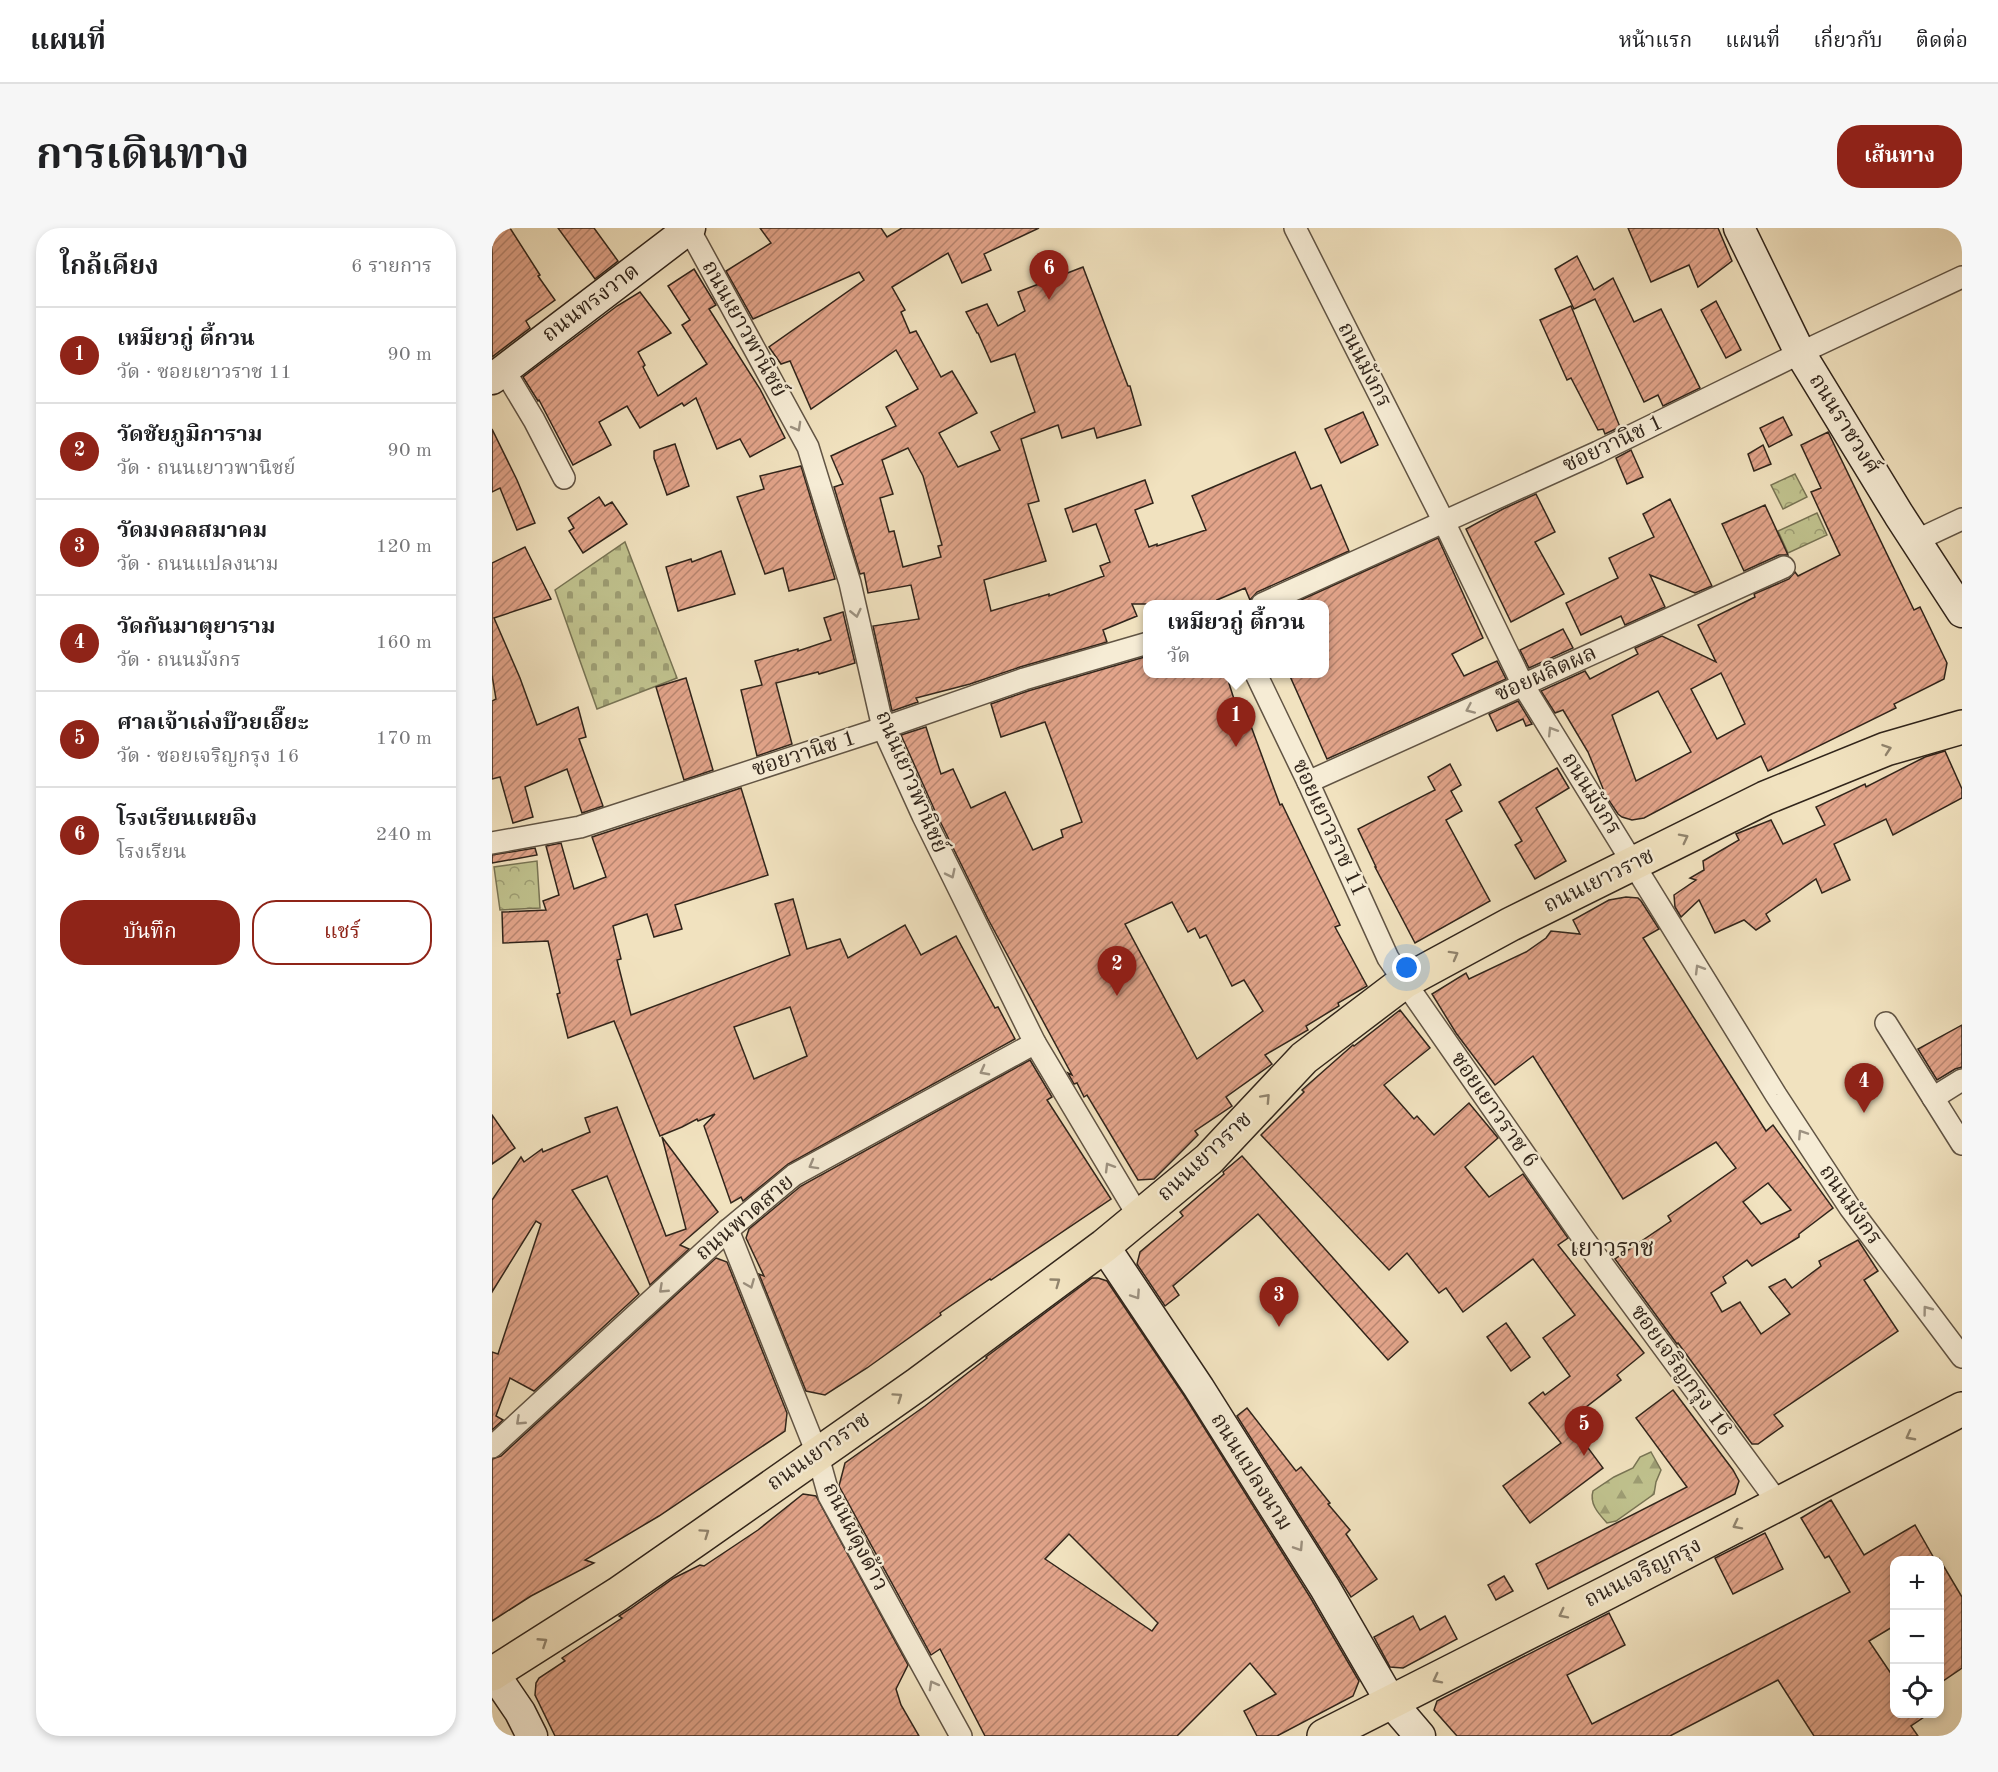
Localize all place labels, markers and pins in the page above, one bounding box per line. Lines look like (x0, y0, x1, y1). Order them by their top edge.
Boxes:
pin: 6 (1030, 250, 1068, 300)
pin: 1 (1216, 698, 1256, 747)
pin: 2 (1098, 946, 1136, 996)
pin: 4 (1844, 1064, 1884, 1113)
pin: 3 (1260, 1278, 1298, 1327)
pin: 5 (1564, 1406, 1604, 1456)

